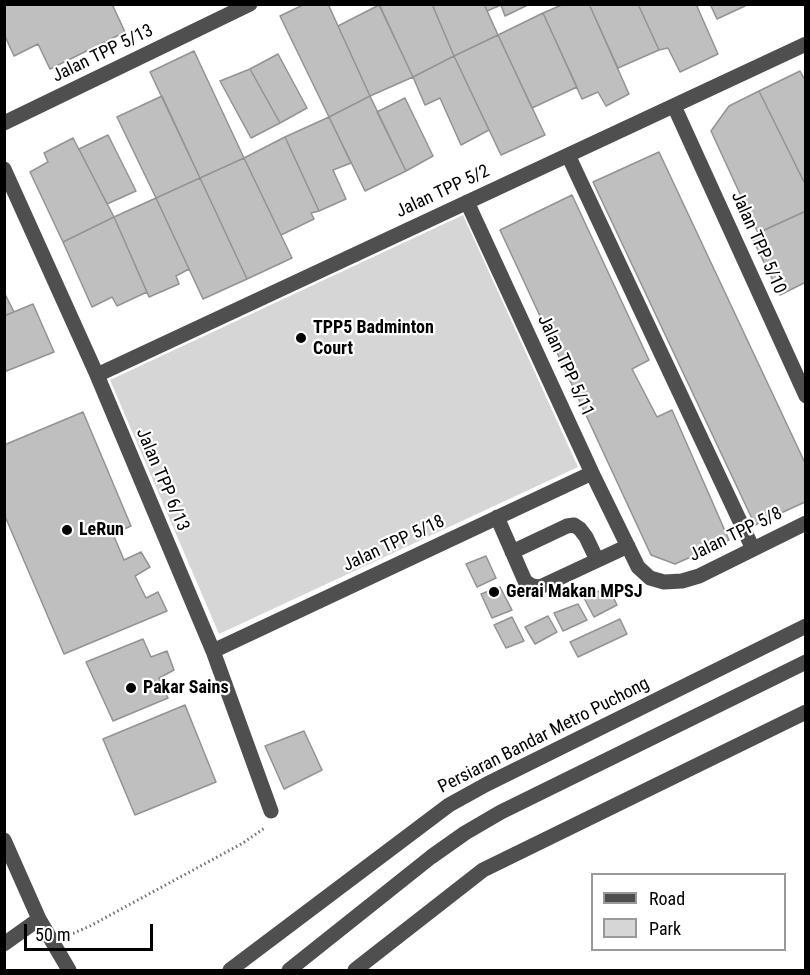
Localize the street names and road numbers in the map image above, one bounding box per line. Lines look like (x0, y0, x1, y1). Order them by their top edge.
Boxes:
street label: Jalan TPP 5/13 (49, 20, 157, 88)
street label: Jalan TPP 5/2 (393, 161, 493, 223)
street label: Jalan TPP 5/10 (726, 188, 790, 298)
street label: Jalan TPP 5/11 (532, 312, 598, 420)
street label: Jalan TPP 6/13 (131, 425, 193, 535)
street label: Jalan TPP 5/8 (686, 503, 786, 567)
street label: Jalan TPP 5/18 (340, 511, 448, 577)
street label: Persiaran Bandar Metro Puchong (435, 673, 653, 799)

